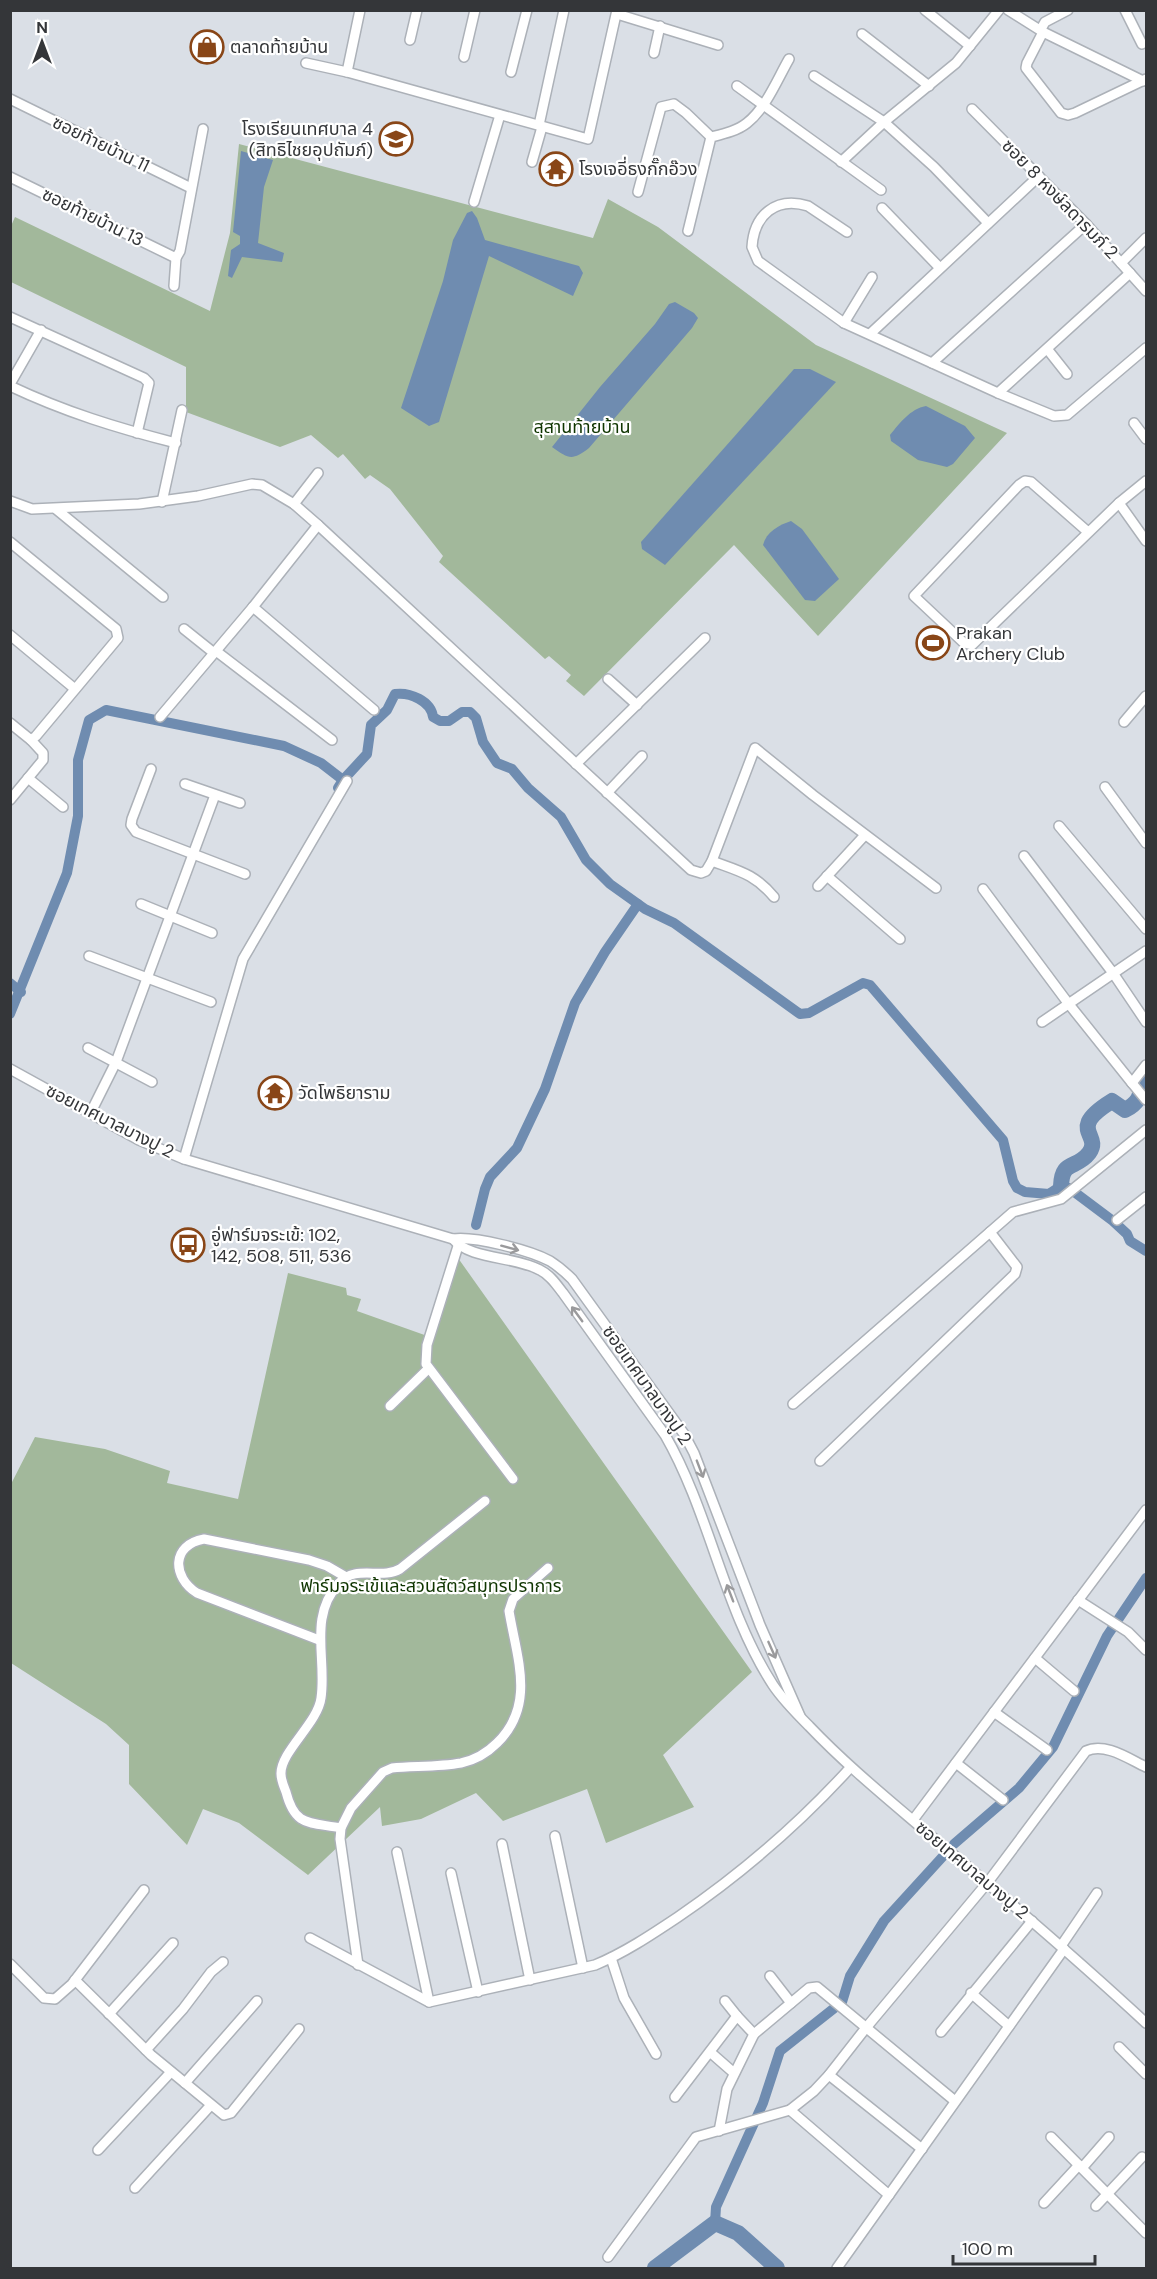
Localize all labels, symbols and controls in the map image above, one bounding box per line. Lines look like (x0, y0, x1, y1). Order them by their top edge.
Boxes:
north arrow (12, 12, 72, 72)
text: N (36, 17, 48, 38)
shop icon: ตลาดท้ายบ้าน (189, 29, 225, 65)
place label: ตลาดท้ายบ้าน (230, 35, 328, 59)
street label: ซอยท้ายบ้าน 11 (48, 110, 154, 178)
place label: โรงเรียนเทศบาล 4 (สิทธิไชยอุปถัมภ์) (242, 117, 373, 162)
school or university icon: โรงเรียนเทศบาล 4 (สิทธิไชยอุปถัมภ์) (378, 121, 414, 157)
street label: ซอย 8 หงษ์ลดารมภ์ 2 (997, 134, 1123, 264)
temple icon: โรงเจอี่ธงกั๊กอ๊วง (538, 151, 574, 187)
place label: โรงเจอี่ธงกั๊กอ๊วง (579, 156, 697, 181)
street label: ซอยท้ายบ้าน 13 (38, 182, 148, 252)
park label: สุสานท้ายบ้าน (533, 415, 631, 439)
place label: Prakan Archery Club (956, 621, 1065, 666)
sports icon: Prakan Archery Club (915, 625, 951, 661)
temple icon: วัดโพธิยาราม (257, 1075, 293, 1111)
street label: ซอยเทศบาลบางปู 2 (42, 1078, 178, 1164)
place label: วัดโพธิยาราม (298, 1081, 391, 1105)
place label: อู่ฟาร์มจระเข้: 102, 142, 508, 511, 536 (211, 1223, 351, 1268)
bus stop icon: อู่ฟาร์มจระเข้: 102, 142, 508, 511, 536 (170, 1227, 206, 1263)
one-way arrow (500, 1243, 519, 1254)
one-way arrow (571, 1306, 584, 1322)
street label: ซอยเทศบาลบางปู 2 (597, 1320, 697, 1450)
one-way arrow (695, 1459, 706, 1478)
park label: ฟาร์มจระเข้และสวนสัตว์สมุทรปราการ (301, 1574, 562, 1598)
one-way arrow (724, 1584, 735, 1603)
one-way arrow (767, 1640, 778, 1659)
street label: ซอยเทศบาลบางปู 2 (910, 1816, 1034, 1924)
scale bar (953, 2228, 1096, 2266)
text: 100 m (962, 2237, 1013, 2261)

